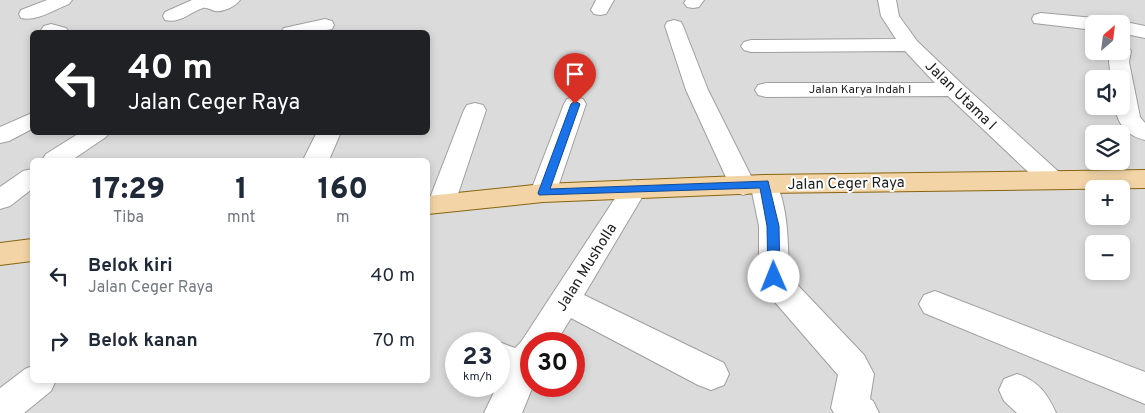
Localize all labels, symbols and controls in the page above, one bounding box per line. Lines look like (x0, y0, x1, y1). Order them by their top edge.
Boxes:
north arrow (1085, 15, 1130, 60)
map controls (1085, 15, 1130, 280)
text: 40 m (128, 47, 213, 91)
icon: left (45, 50, 110, 115)
pin (554, 53, 596, 104)
street label: Jalan Utama I (920, 57, 1000, 135)
icon: arrive (561, 60, 589, 88)
button: sound (1085, 70, 1130, 115)
street label: Jalan Karya Indah I (809, 82, 911, 98)
text: Jalan Ceger Raya (128, 90, 300, 117)
button: layers (1085, 125, 1130, 170)
text: 17:29 (92, 172, 165, 209)
text: 1 (235, 172, 247, 209)
text: 160 (317, 172, 368, 209)
street label: Jalan Ceger Raya (787, 174, 905, 195)
button: + (1085, 180, 1130, 225)
text: Tiba (113, 208, 144, 228)
text: mnt (227, 208, 256, 228)
text: m (336, 208, 350, 228)
street label: Jalan Musholla (553, 220, 622, 315)
button: − (1085, 235, 1130, 280)
position arrow (747, 250, 799, 302)
text: Belok kiri (88, 254, 173, 278)
icon: left (45, 262, 73, 290)
text: 40 m (370, 264, 415, 288)
text: Jalan Ceger Raya (88, 278, 213, 298)
icon: right (45, 327, 73, 355)
text: Belok kanan (88, 329, 198, 353)
text: 70 m (373, 329, 415, 353)
speed limit sign: 30 (520, 332, 585, 397)
text: 23 (462, 342, 493, 374)
text: km/h (463, 369, 492, 385)

